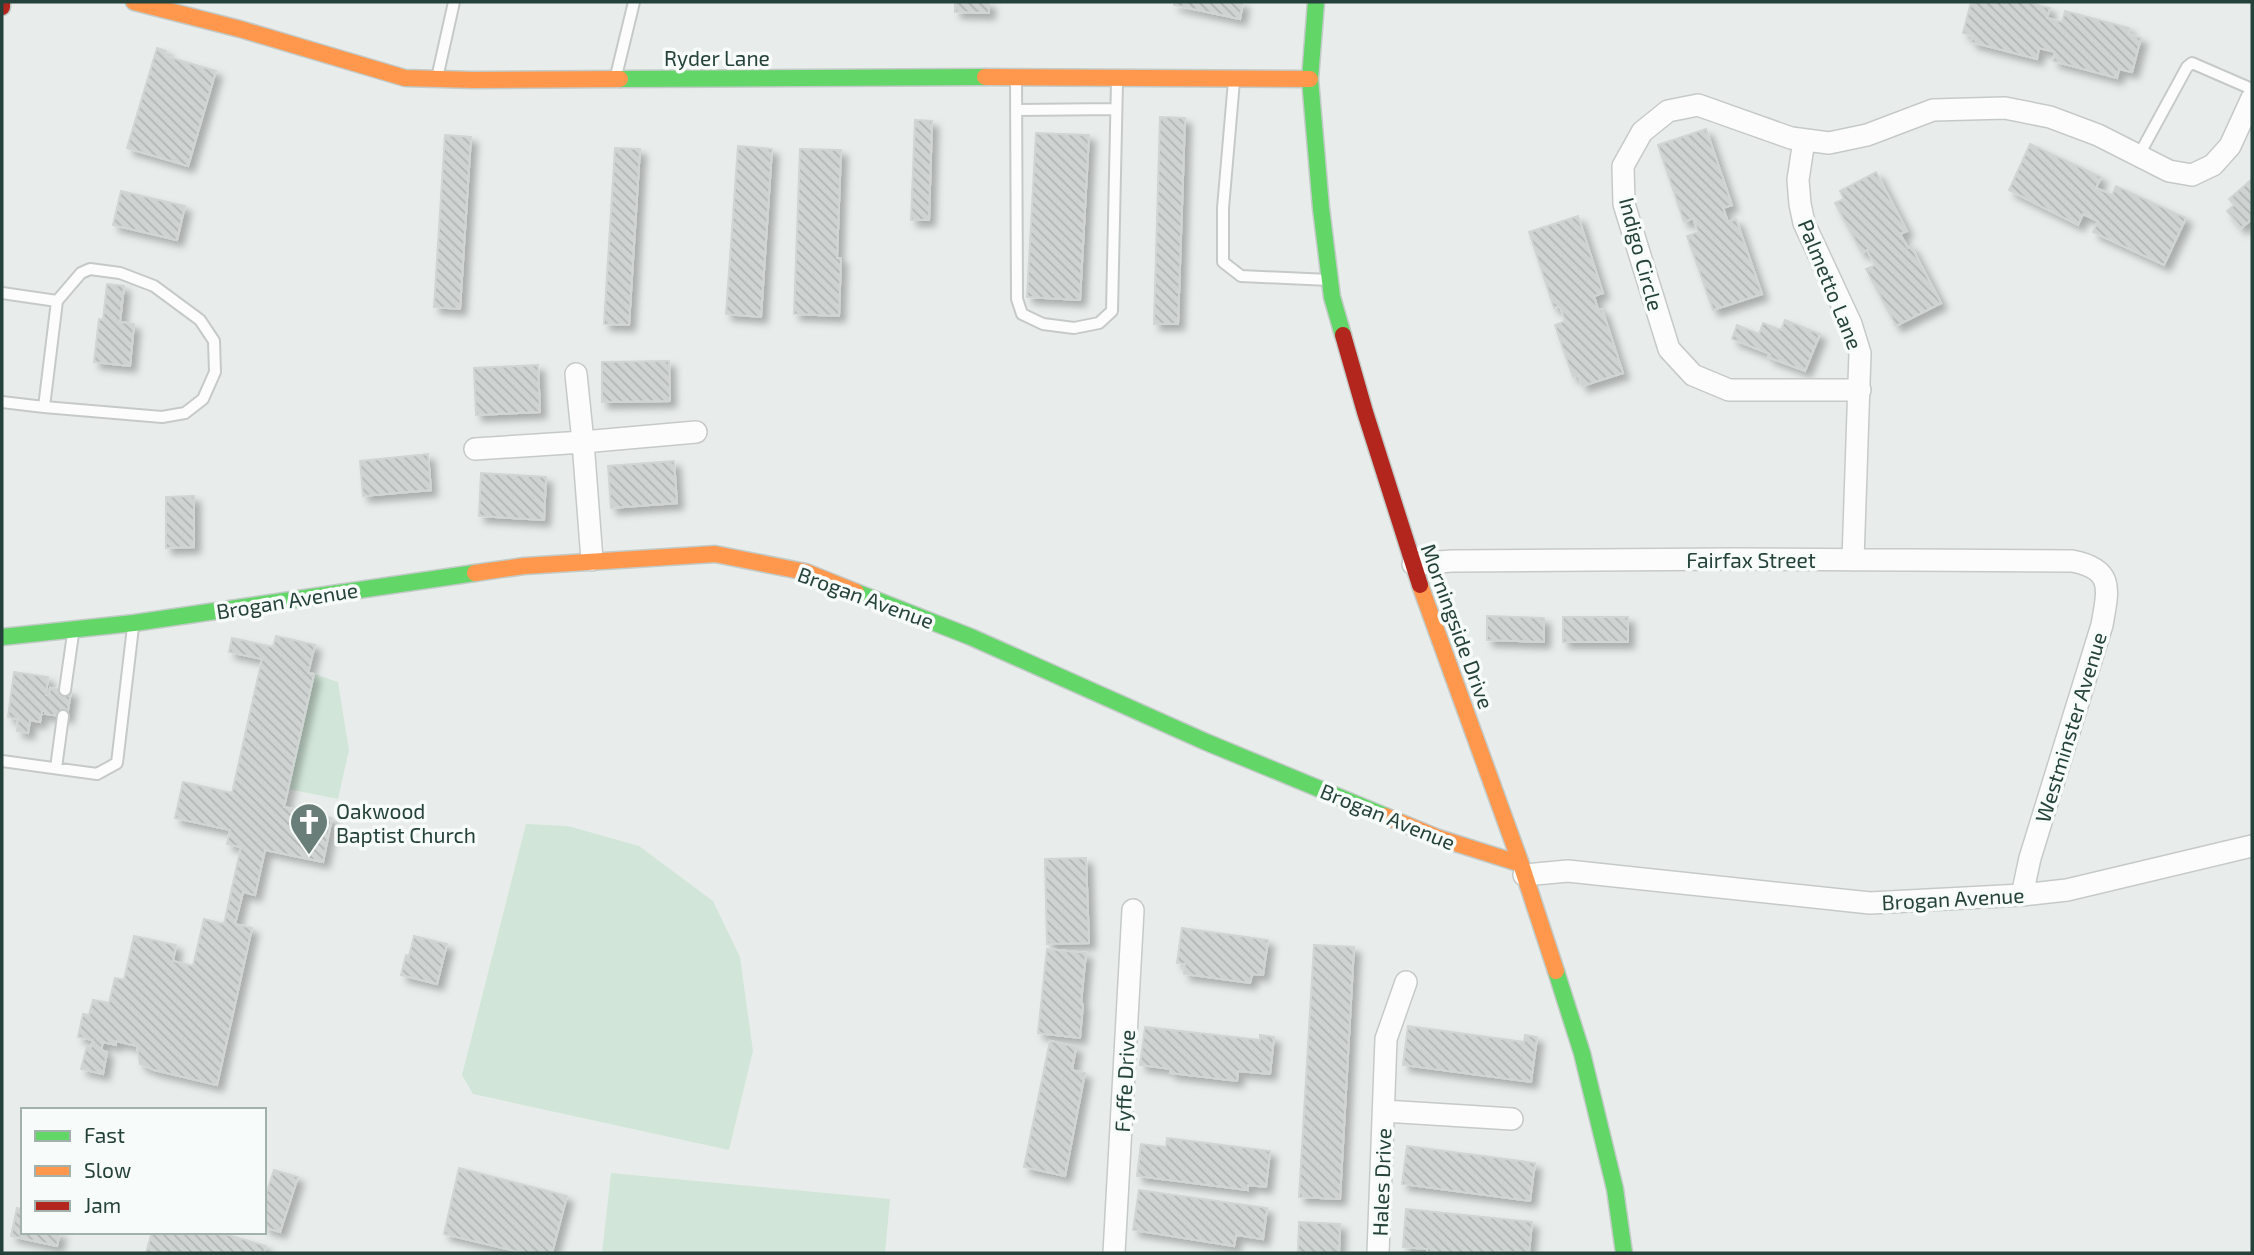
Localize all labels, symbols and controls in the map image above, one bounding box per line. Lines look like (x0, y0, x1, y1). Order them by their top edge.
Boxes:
street label: Ryder Lane (664, 45, 770, 70)
street label: Indigo Circle (1615, 195, 1669, 313)
street label: Palmetto Lane (1794, 215, 1868, 353)
street label: Morningside Drive (1417, 540, 1499, 712)
street label: Fairfax Street (1686, 547, 1816, 572)
street label: Brogan Avenue (795, 561, 937, 633)
street label: Brogan Avenue (214, 576, 360, 624)
street label: Westminster Avenue (2029, 629, 2111, 825)
street label: Brogan Avenue (1317, 778, 1459, 854)
place label: Oakwood Baptist Church (336, 798, 476, 847)
church icon: Oakwood Baptist Church (288, 801, 330, 856)
street label: Brogan Avenue (1881, 882, 2025, 914)
street label: Fyffe Drive (1109, 1029, 1139, 1133)
legend (21, 1108, 266, 1234)
text: Fast (84, 1122, 125, 1147)
street label: Hales Drive (1367, 1127, 1395, 1237)
text: Slow (84, 1157, 131, 1182)
text: Jam (84, 1192, 121, 1217)

